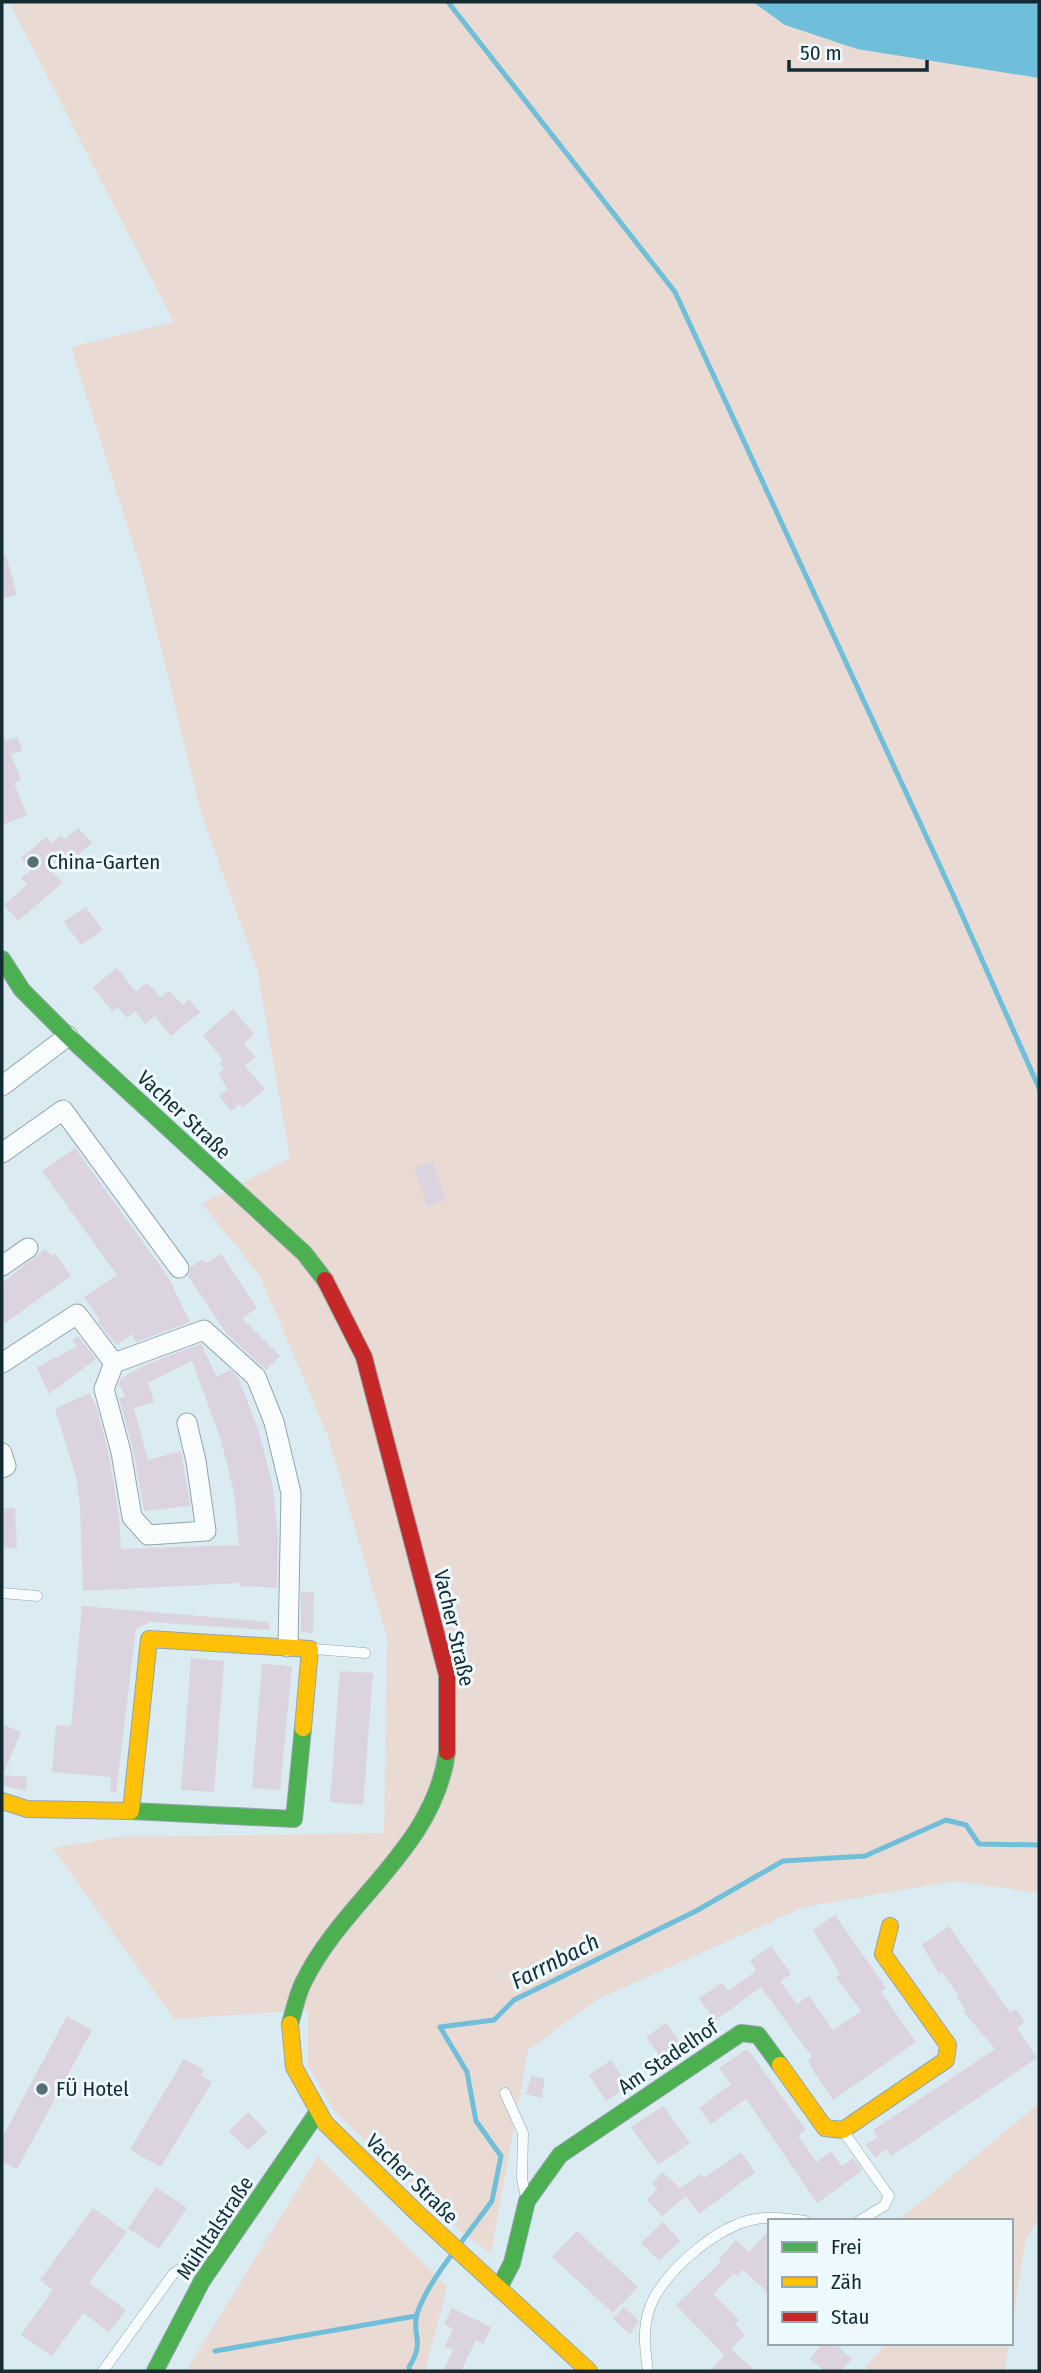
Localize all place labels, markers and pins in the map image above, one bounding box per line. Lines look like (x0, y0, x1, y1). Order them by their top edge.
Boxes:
place label: China-Garten (47, 849, 160, 875)
marker: China-Garten (25, 854, 41, 870)
place label: FÜ Hotel (56, 2076, 129, 2102)
marker: FÜ Hotel (34, 2081, 50, 2097)

